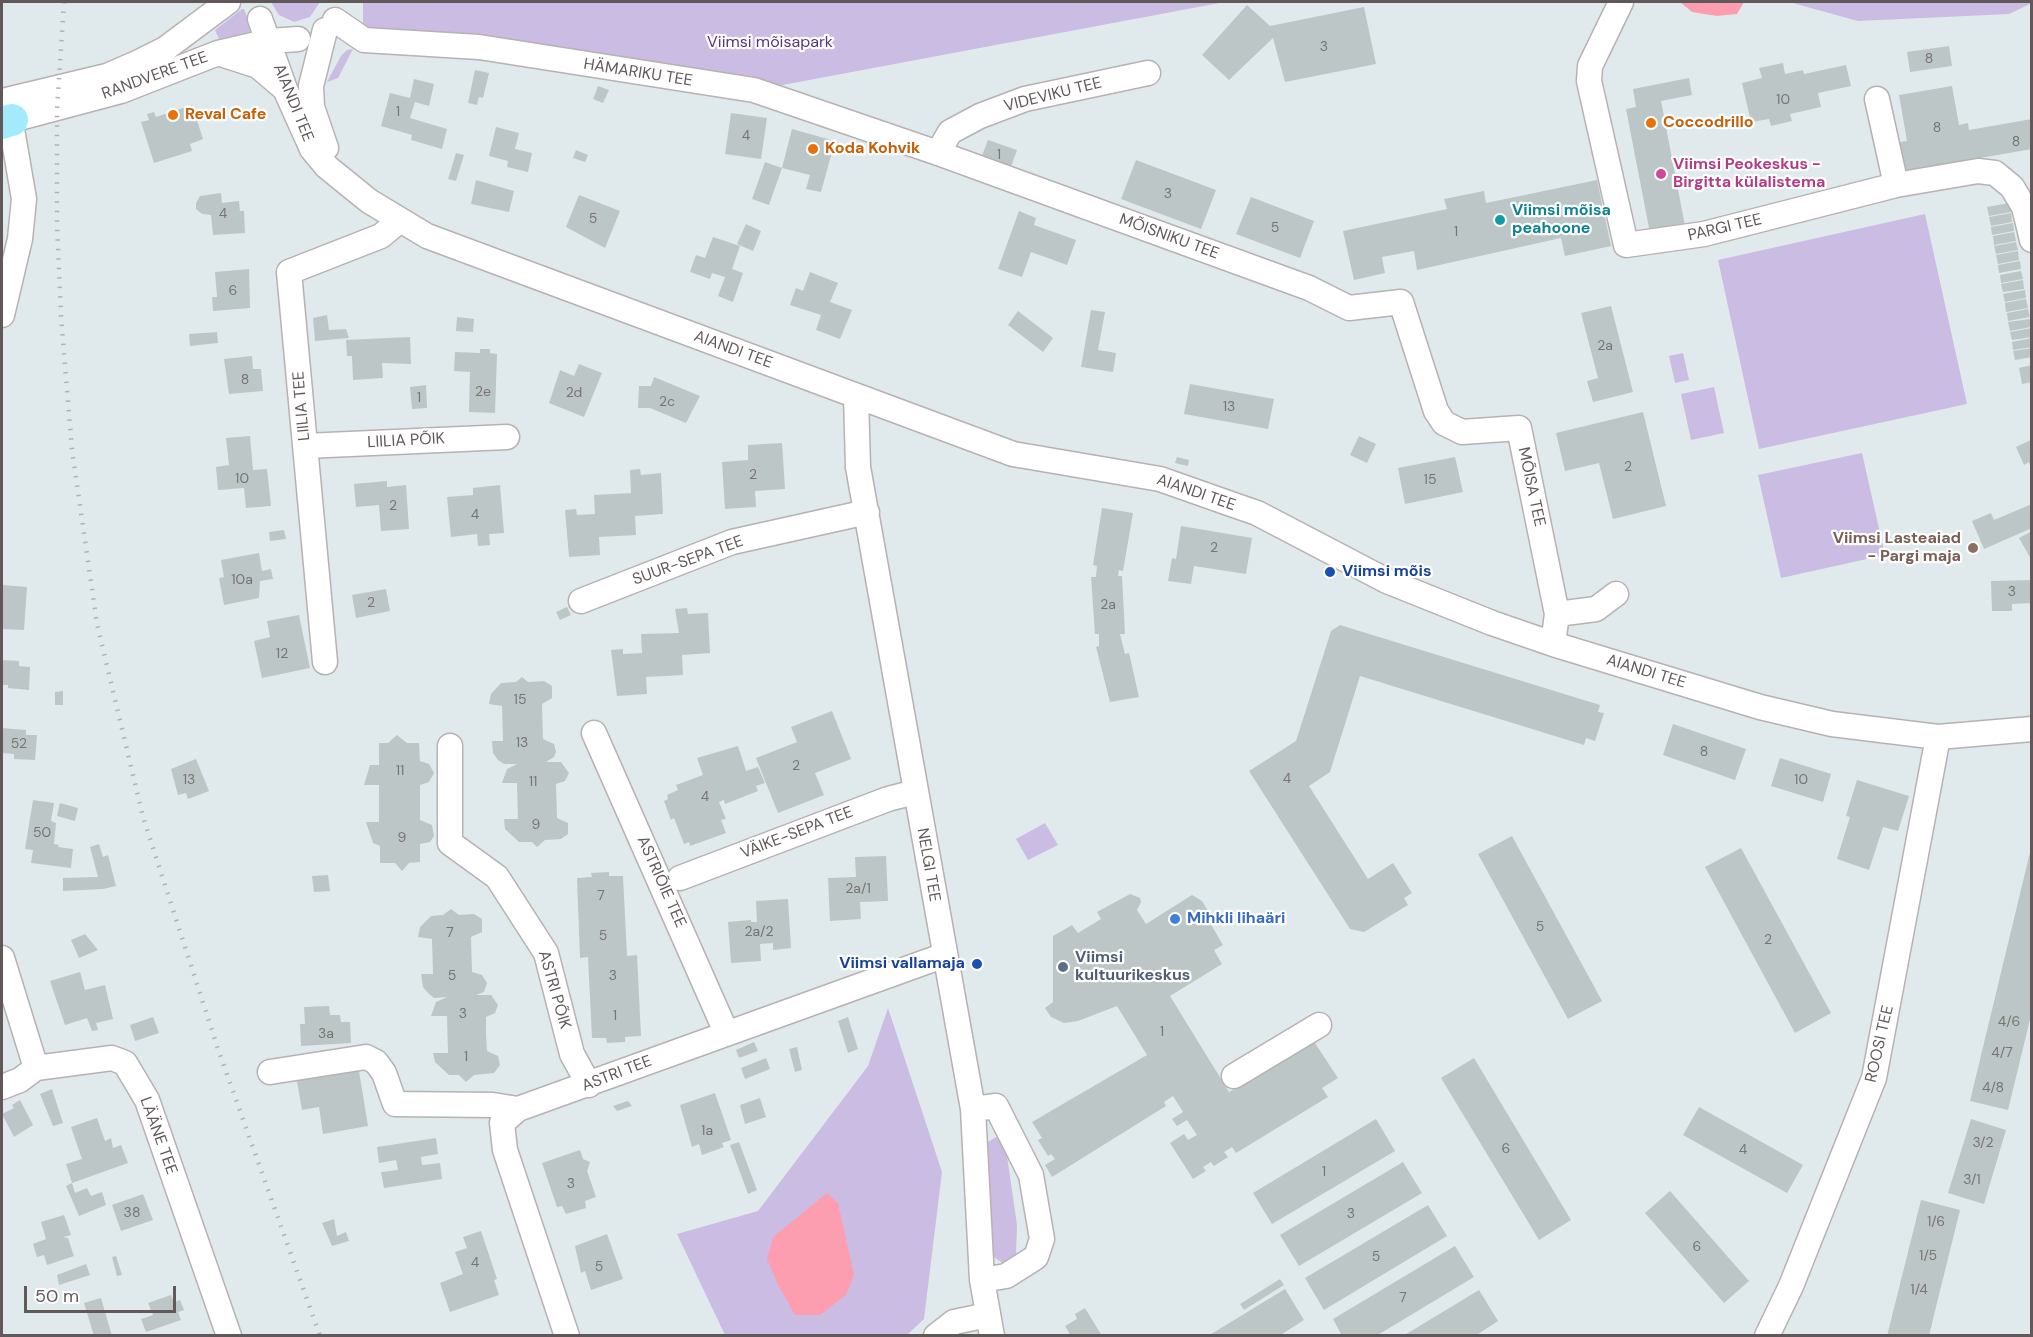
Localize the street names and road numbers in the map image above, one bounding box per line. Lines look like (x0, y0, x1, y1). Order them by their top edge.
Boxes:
street label: RANDVERE TEE (99, 48, 211, 104)
street label: HÄMARIKU TEE (582, 55, 694, 91)
street label: AIANDI TEE (269, 61, 317, 145)
street label: VIDEVIKU TEE (1002, 74, 1104, 116)
street label: MÕISNIKU TEE (1116, 210, 1222, 264)
street label: PARGI TEE (1686, 210, 1764, 246)
street label: AIANDI TEE (691, 327, 775, 373)
street label: LIILIA TEE (289, 370, 315, 442)
street label: LIILIA PÕIK (367, 429, 445, 453)
street label: MÕISA TEE (1513, 445, 1549, 529)
street label: AIANDI TEE (1154, 471, 1238, 515)
street label: SUUR-SEPA TEE (630, 532, 746, 590)
street label: AIANDI TEE (1604, 651, 1688, 693)
street label: VÄIKE-SEPA TEE (738, 803, 856, 863)
street label: NELGI TEE (912, 827, 944, 903)
street label: ASTRIÕIE TEE (632, 833, 690, 931)
street label: ASTRI PÕIK (534, 948, 574, 1032)
street label: ROOSI TEE (1862, 1004, 1898, 1084)
street label: ASTRI TEE (579, 1052, 655, 1096)
street label: LÄÄNE TEE (135, 1095, 181, 1177)

